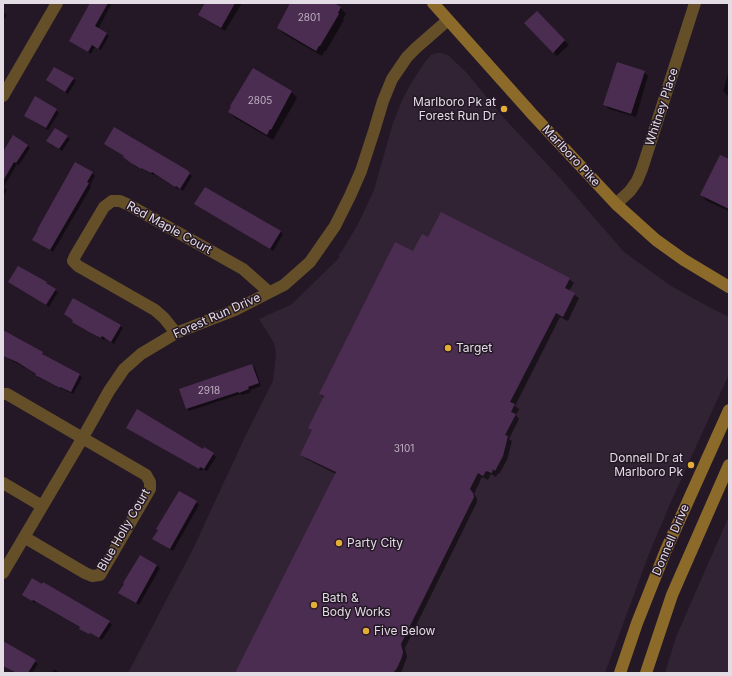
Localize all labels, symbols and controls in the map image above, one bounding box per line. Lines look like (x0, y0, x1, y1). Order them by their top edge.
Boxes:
house number: 2801 (298, 12, 320, 24)
street label: Whitney Place (643, 66, 681, 148)
house number: 2805 (248, 95, 272, 107)
place label: Marlboro Pk at Forest Run Dr (413, 95, 496, 123)
marker: Marlboro Pk at Forest Run Dr (499, 104, 509, 114)
street label: Marlboro Pike (539, 122, 603, 190)
street label: Red Maple Court (124, 199, 214, 257)
street label: Forest Run Drive (171, 290, 263, 342)
place label: Target (456, 341, 492, 355)
marker: Target (443, 343, 453, 353)
house number: 2918 (198, 385, 220, 397)
house number: 3101 (394, 443, 414, 455)
place label: Donnell Dr at Marlboro Pk (610, 451, 683, 479)
marker: Donnell Dr at Marlboro Pk (686, 460, 696, 470)
street label: Blue Holly Court (95, 487, 153, 573)
street label: Donnell Drive (650, 502, 692, 578)
place label: Party City (347, 536, 403, 550)
marker: Party City (334, 538, 344, 548)
place label: Bath & Body Works (322, 591, 391, 619)
marker: Bath & Body Works (309, 600, 319, 610)
place label: Five Below (374, 624, 435, 638)
marker: Five Below (361, 626, 371, 636)

